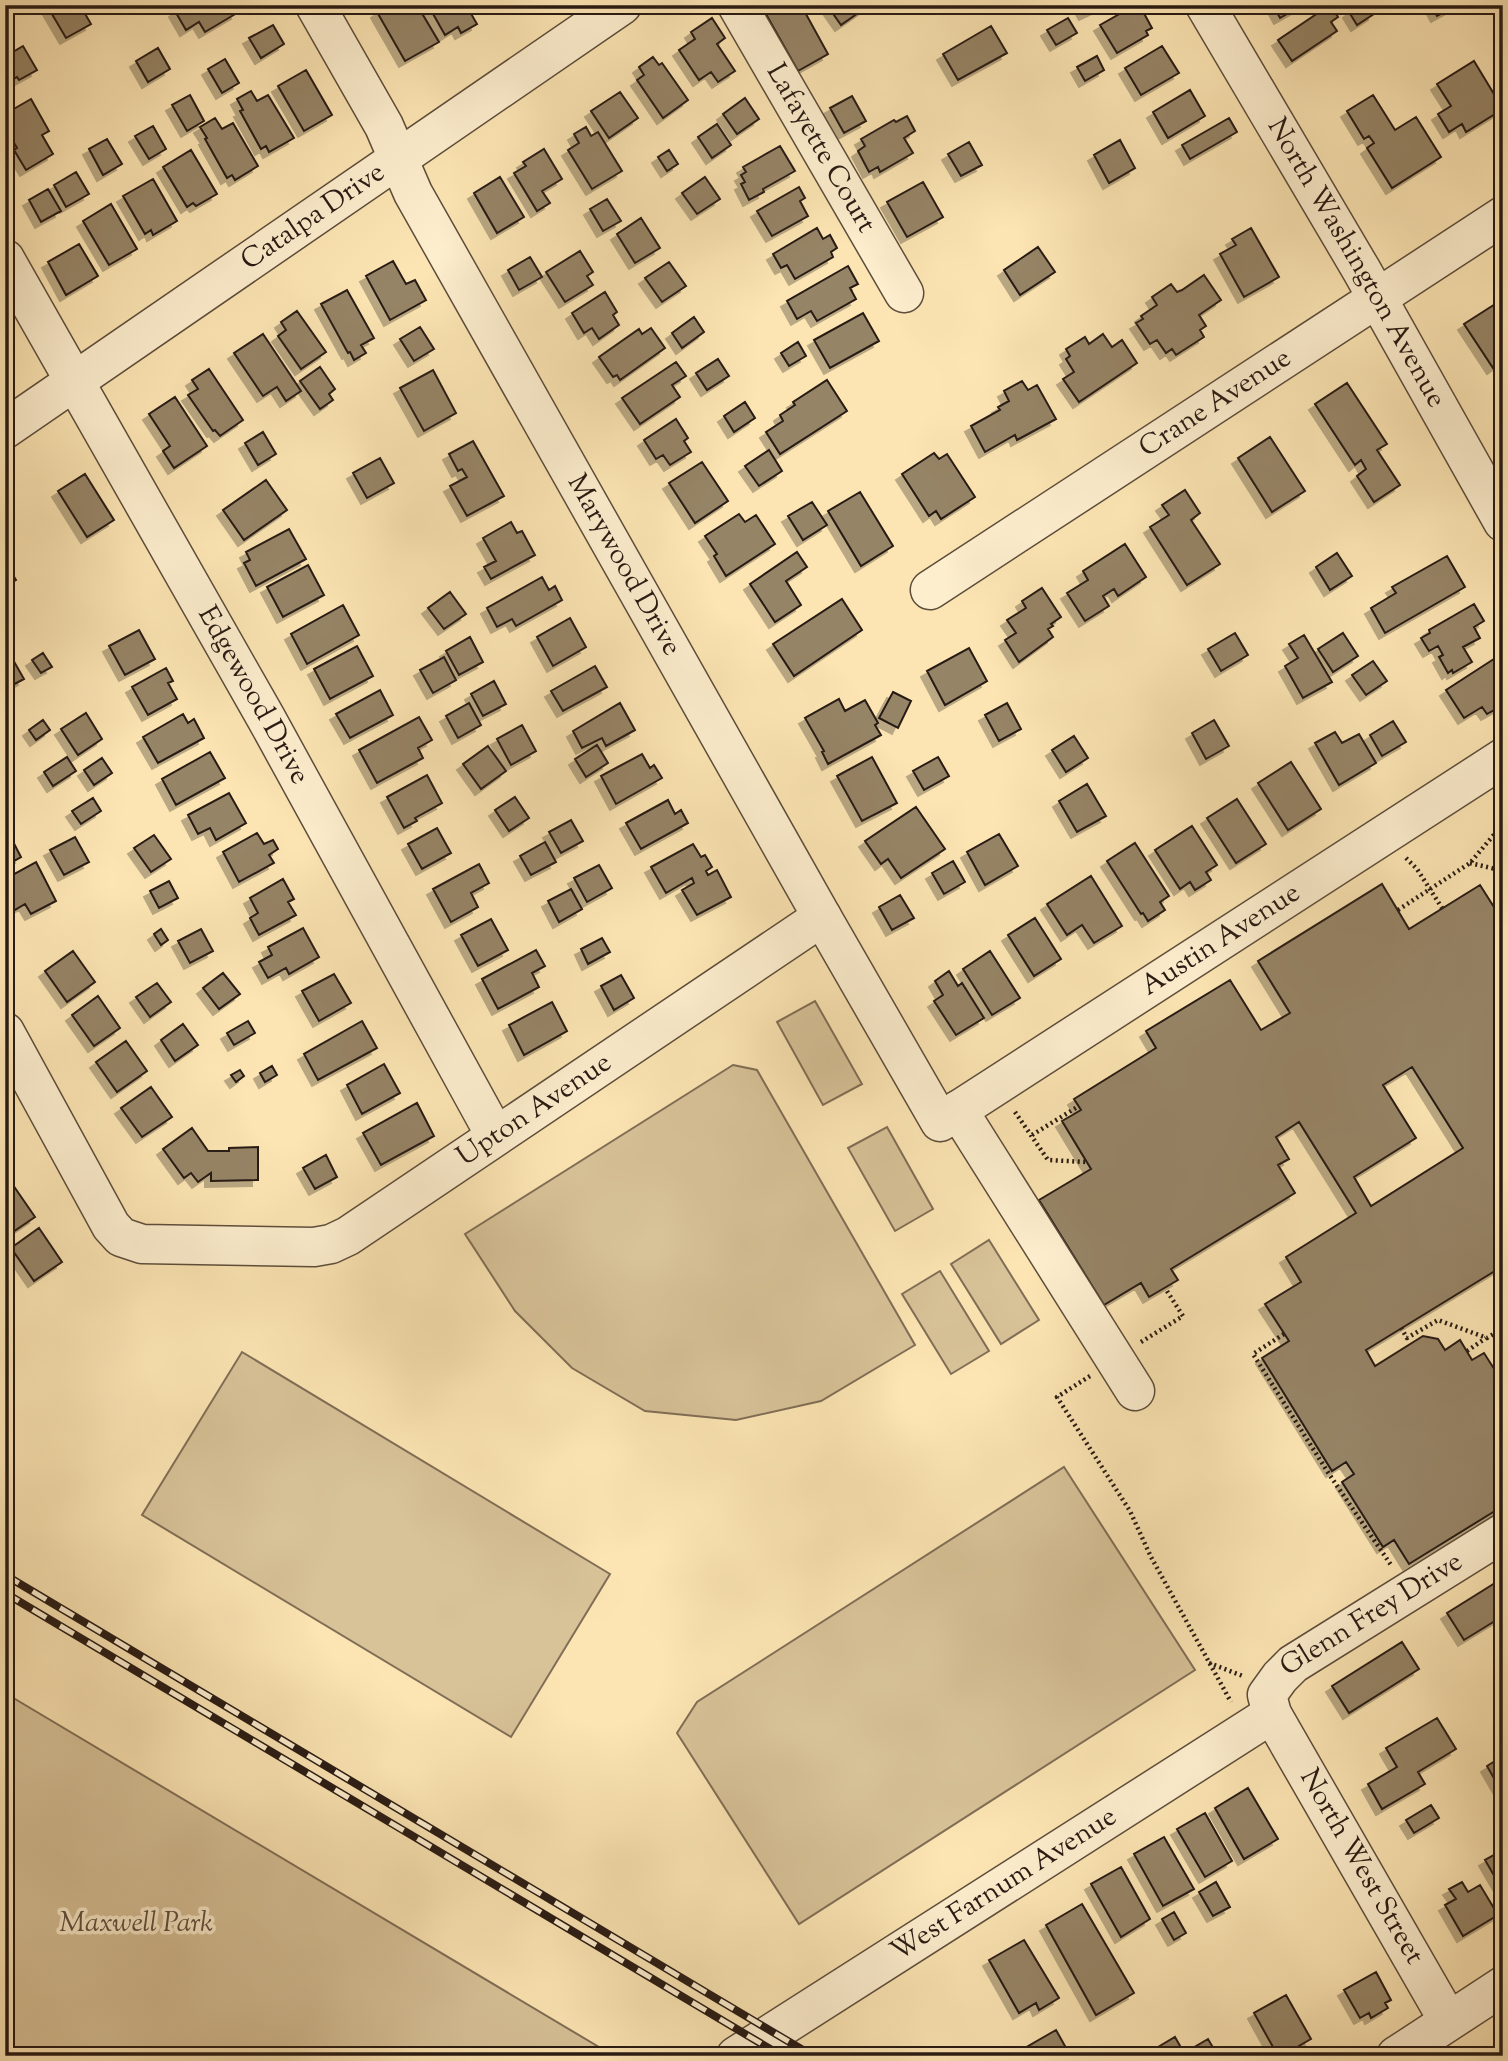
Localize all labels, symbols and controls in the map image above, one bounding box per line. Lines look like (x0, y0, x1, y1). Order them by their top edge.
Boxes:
street label: Lafayette Court (755, 56, 885, 241)
street label: North Washington Avenue (1256, 111, 1455, 415)
street label: Catalpa Drive (233, 153, 393, 281)
street label: Crane Avenue (1132, 339, 1300, 468)
street label: Marywood Drive (556, 467, 691, 663)
street label: Edgewood Drive (187, 599, 319, 792)
street label: Austin Avenue (1133, 874, 1309, 1007)
street label: Upton Avenue (449, 1044, 620, 1177)
street label: Glenn Frey Drive (1273, 1543, 1471, 1687)
street label: North West Street (1289, 1762, 1434, 1973)
street label: West Farnum Avenue (883, 1798, 1125, 1972)
park label: Maxwell Park (59, 1904, 213, 1944)

